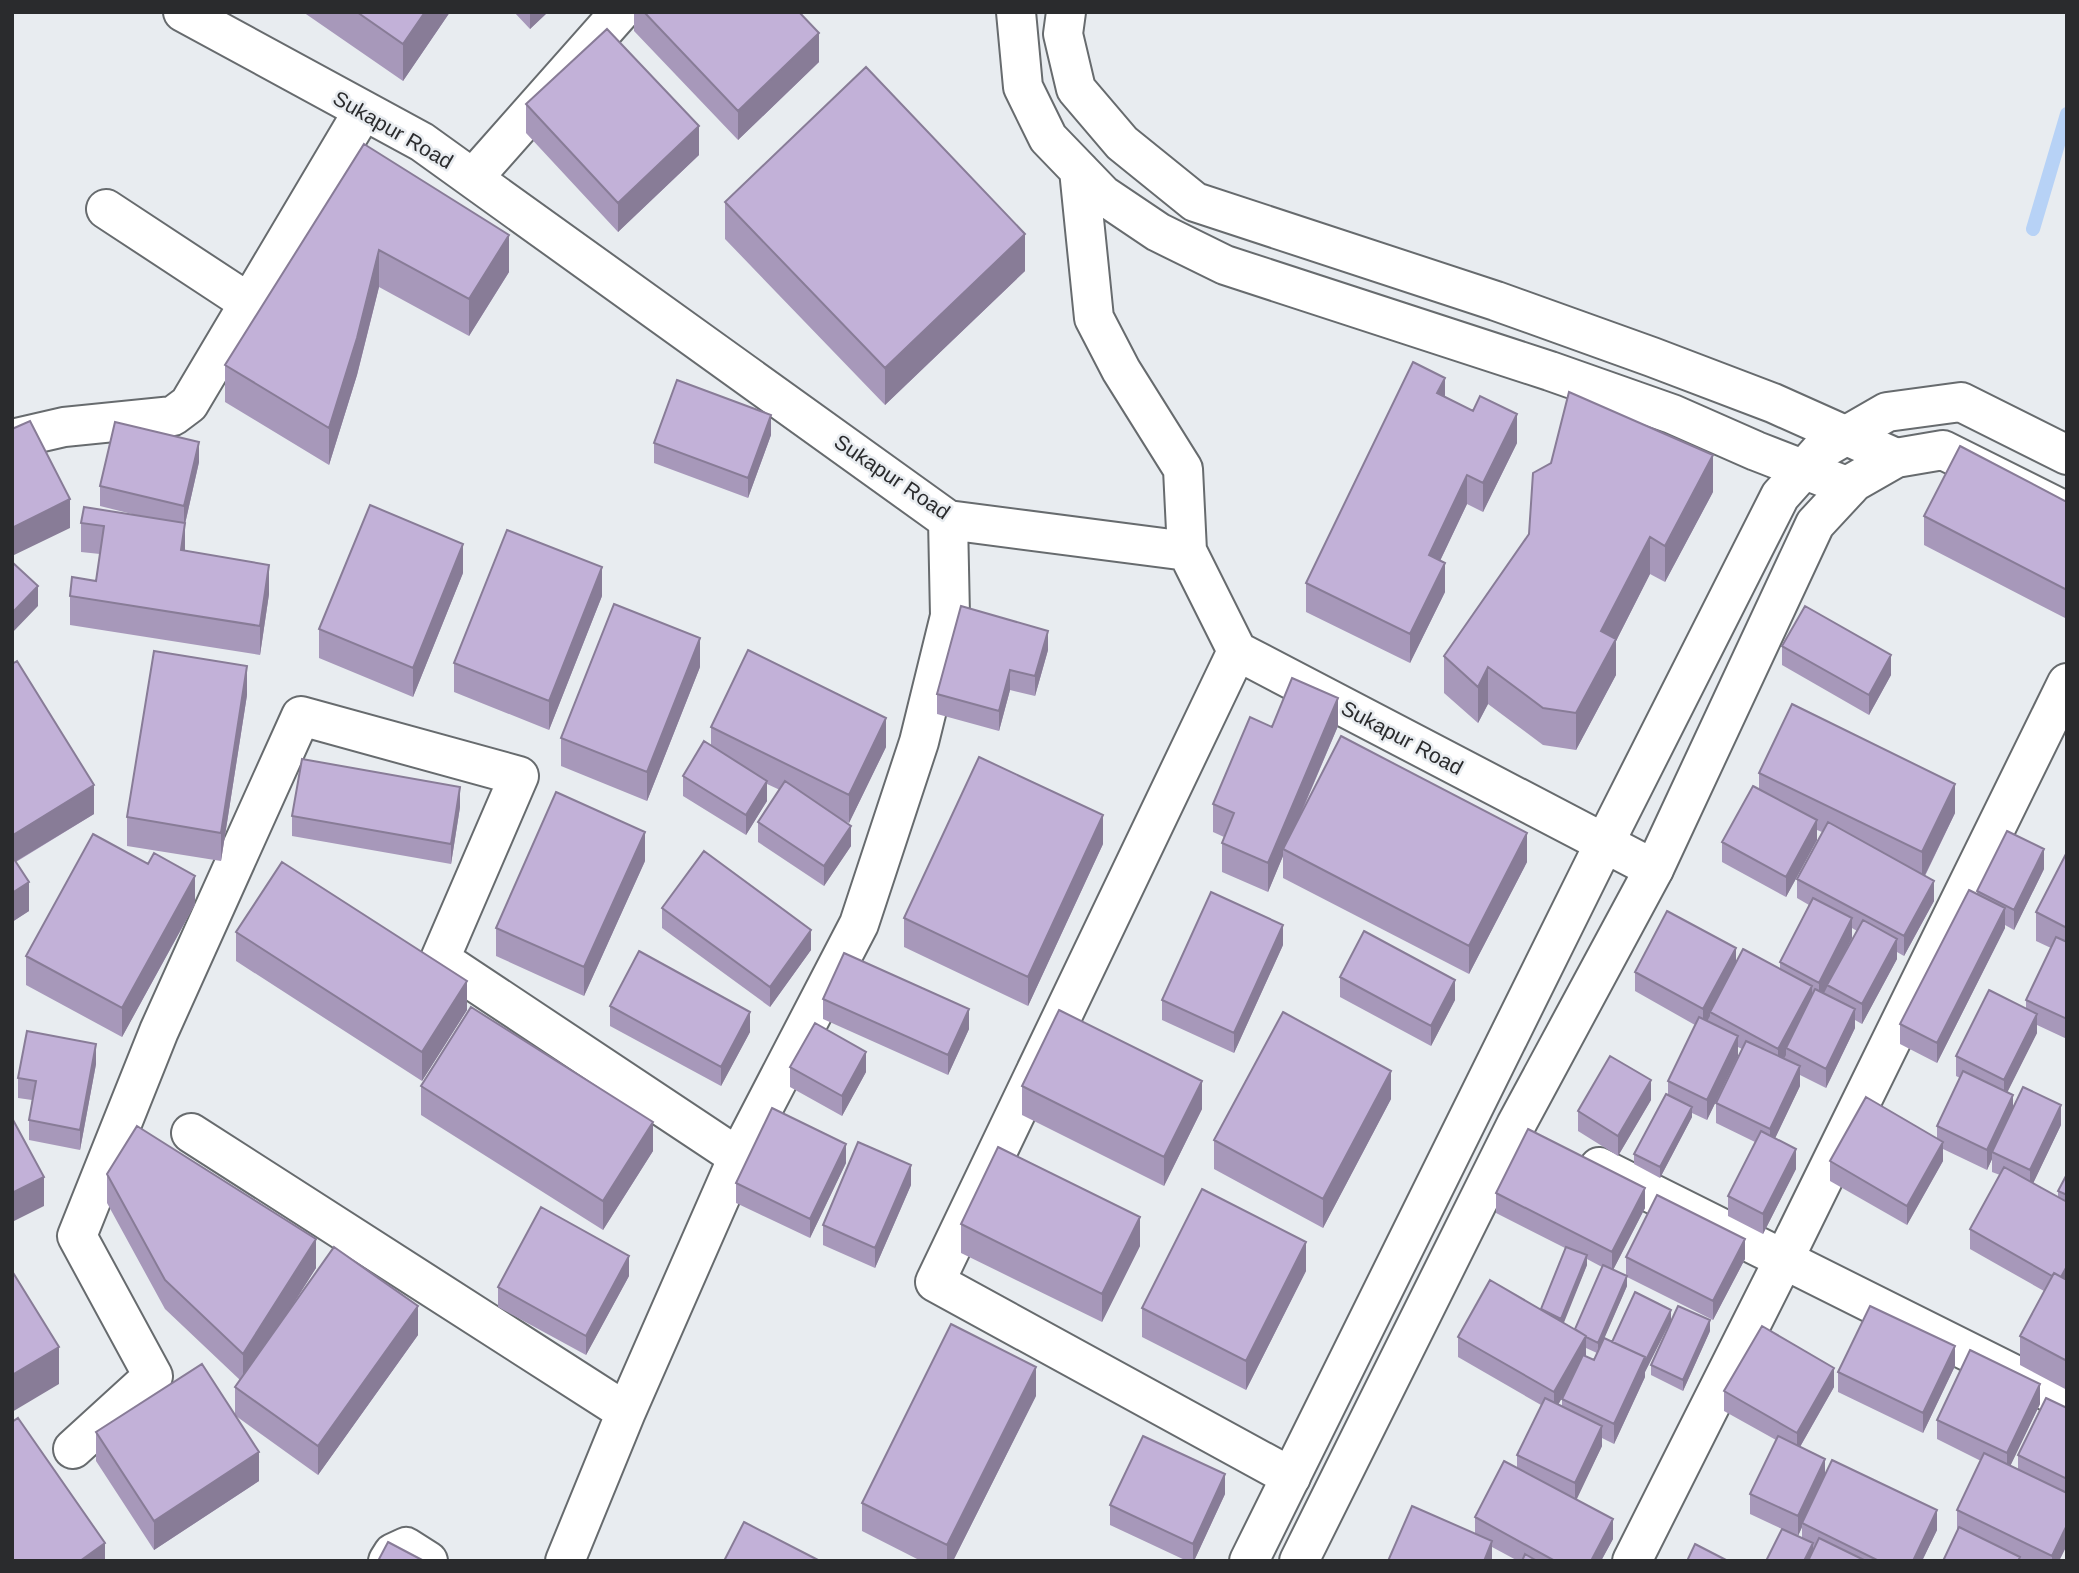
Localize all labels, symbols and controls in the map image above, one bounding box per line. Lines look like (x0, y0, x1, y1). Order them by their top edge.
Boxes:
street label: Sukapur Road (329, 86, 457, 173)
street label: Sukapur Road (830, 430, 954, 524)
street label: Sukapur Road (1338, 696, 1467, 779)

